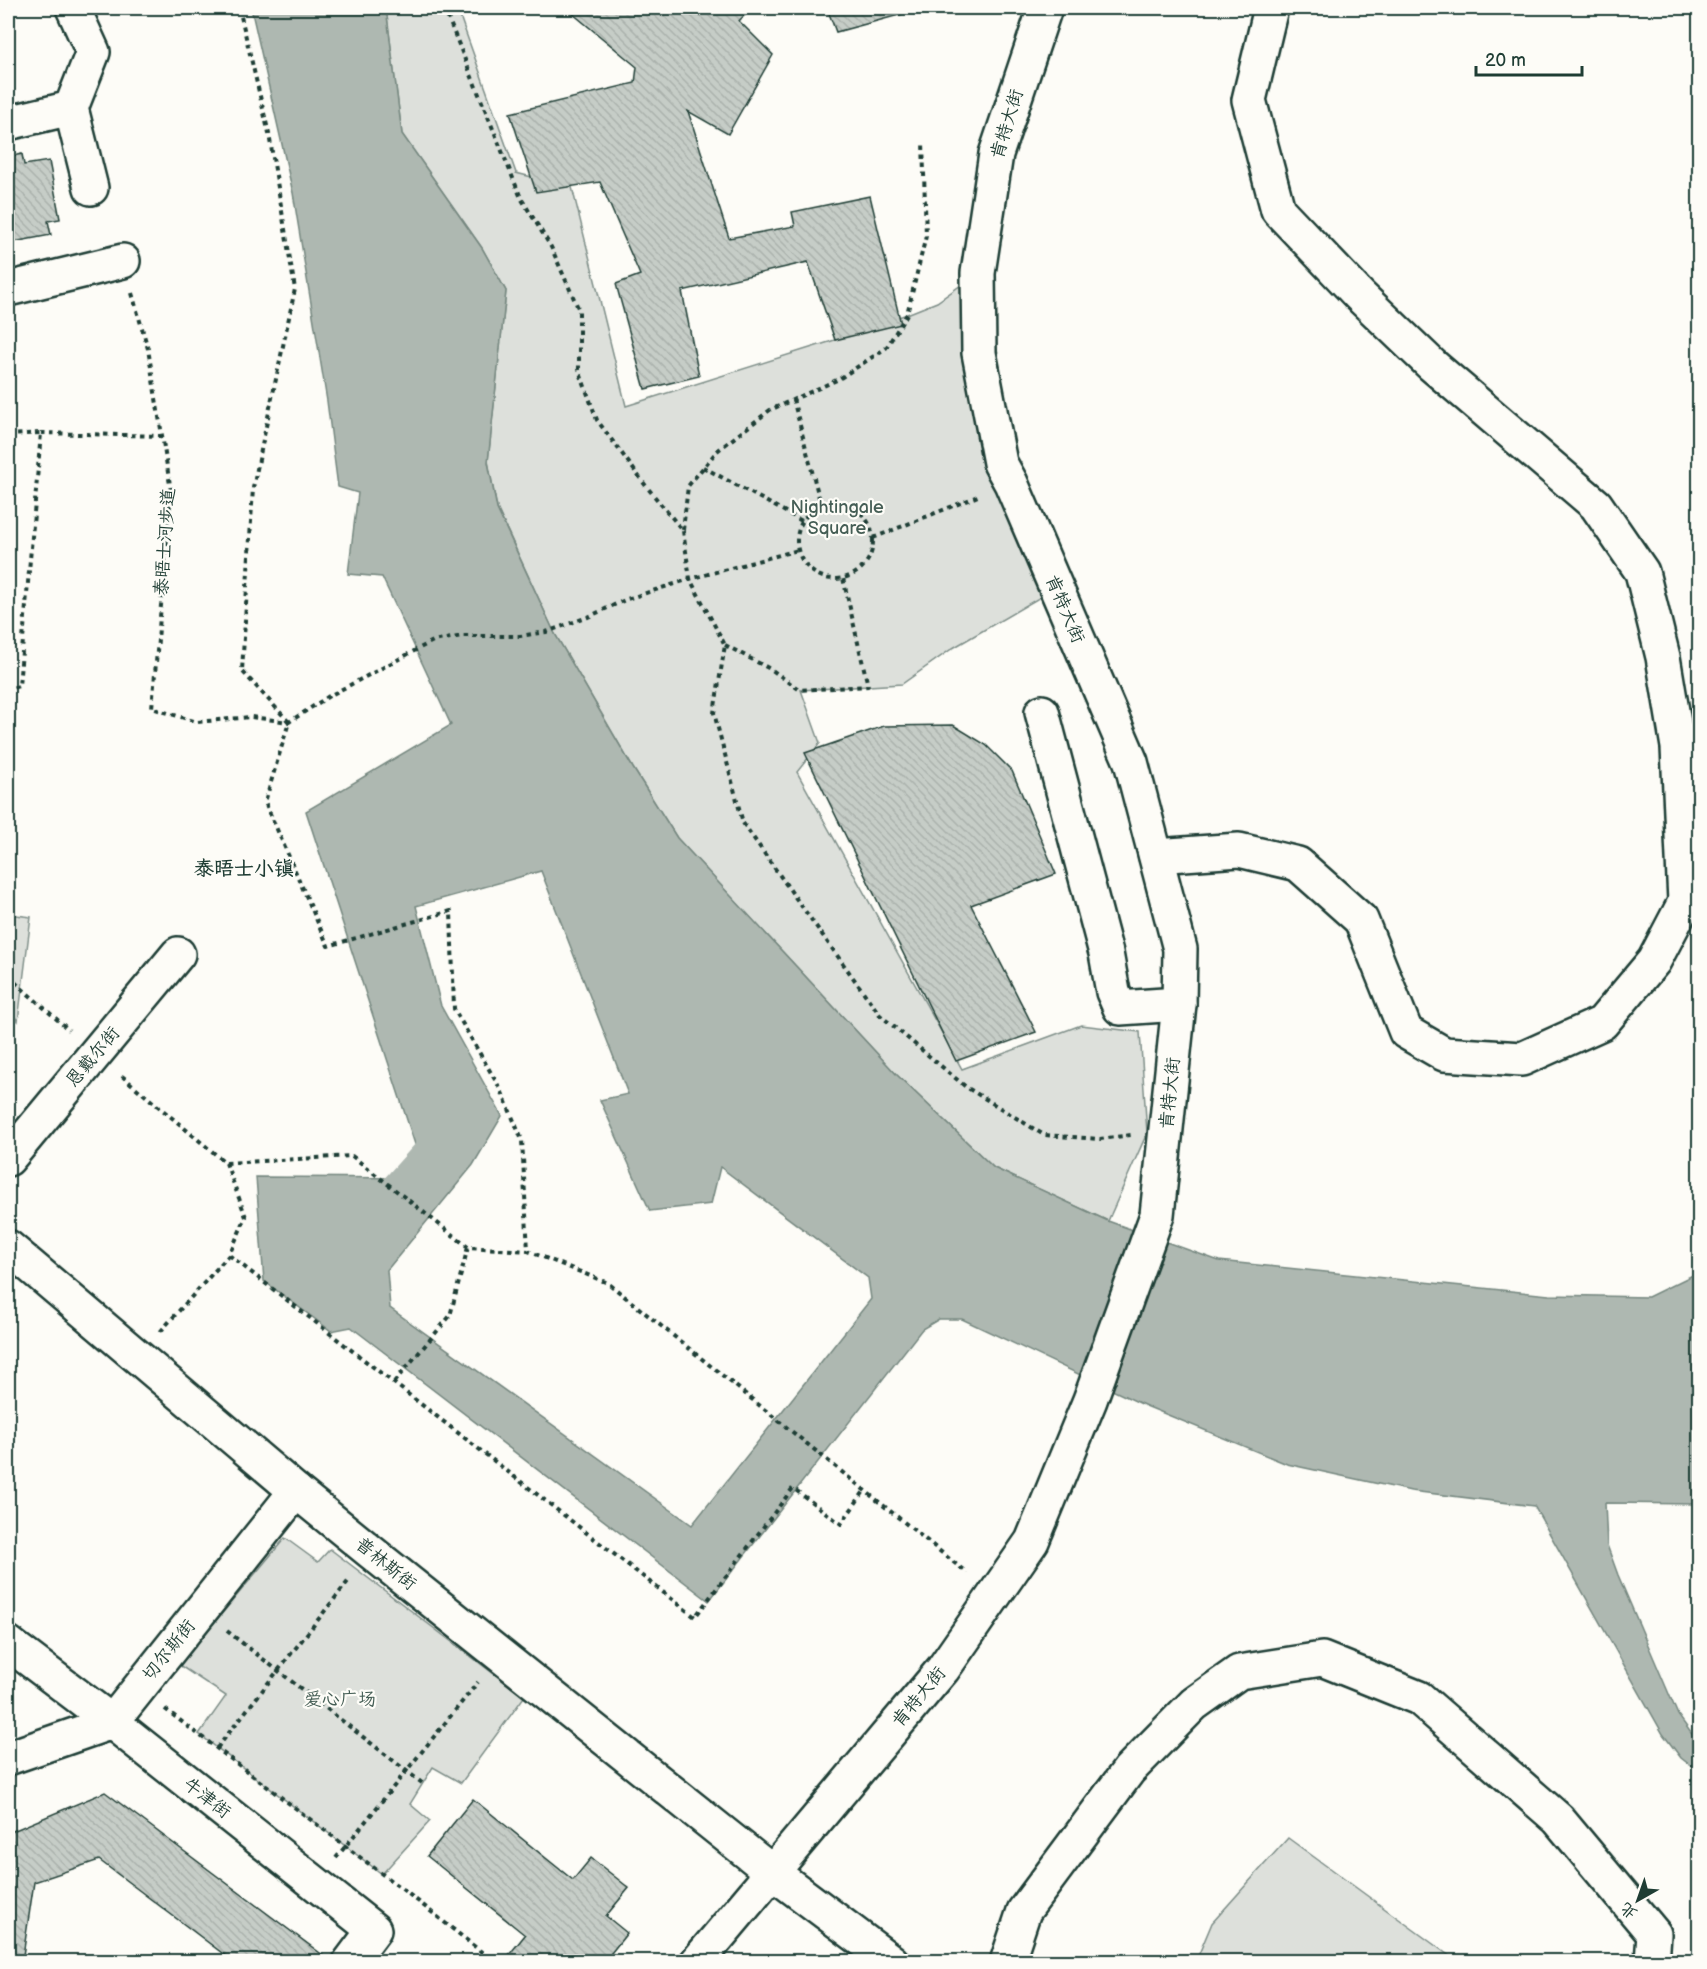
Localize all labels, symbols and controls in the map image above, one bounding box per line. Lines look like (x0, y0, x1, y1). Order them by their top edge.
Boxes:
scale bar (1476, 39, 1582, 77)
text: 20 m (1485, 50, 1526, 71)
street label: 肯特大街 (986, 87, 1028, 161)
street label: 泰晤士河步道 (151, 487, 179, 597)
park label: Nightingale Square (790, 497, 884, 539)
street label: 肯特大街 (1041, 572, 1089, 646)
district label: 泰晤士小镇 (194, 857, 294, 881)
street label: 恩戴尔街 (62, 1023, 124, 1091)
street label: 肯特大街 (1156, 1056, 1184, 1130)
street label: 普林斯街 (351, 1533, 421, 1595)
street label: 切尔斯街 (138, 1615, 200, 1685)
street label: 肯特大街 (888, 1663, 950, 1731)
park label: 爱心广场 (304, 1689, 376, 1710)
street label: 牛津街 (179, 1773, 235, 1823)
north arrow (1608, 1870, 1668, 1930)
text: 北 (1617, 1898, 1642, 1923)

